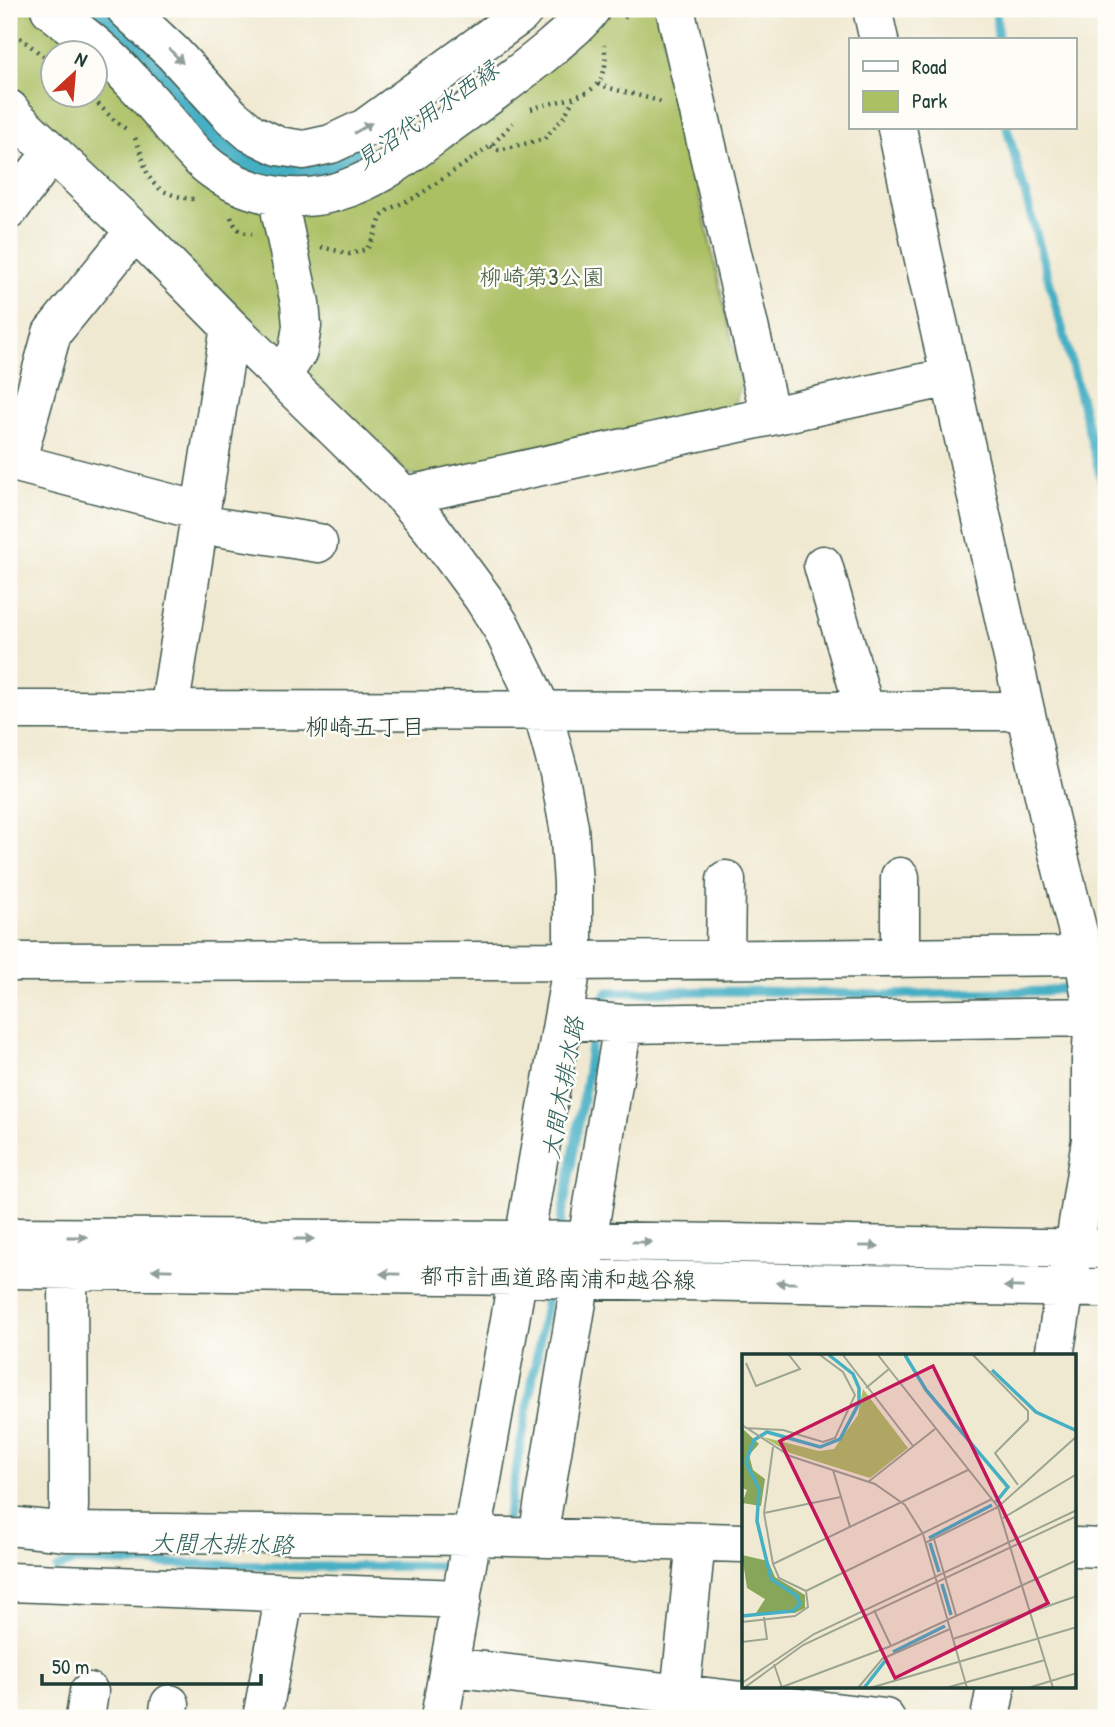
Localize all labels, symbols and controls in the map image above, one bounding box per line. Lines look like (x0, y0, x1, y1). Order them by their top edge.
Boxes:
north arrow (38, 38, 108, 108)
legend (849, 38, 1076, 130)
text: N (71, 45, 92, 73)
one-way arrow (167, 47, 183, 64)
water label: 見沼代用水西縁 (348, 52, 506, 175)
text: Road (912, 52, 946, 81)
text: Park (912, 86, 947, 115)
one-way arrow (353, 122, 372, 134)
park label: 柳崎第3公園 (479, 261, 605, 292)
district label: 柳崎五丁目 (305, 710, 425, 742)
water label: 大間木排水路 (534, 1012, 591, 1162)
one-way arrow (66, 1231, 88, 1243)
one-way arrow (294, 1233, 316, 1245)
one-way arrow (631, 1236, 653, 1248)
one-way arrow (859, 1240, 881, 1251)
street label: 都市計画道路南浦和越谷線 (420, 1260, 696, 1295)
one-way arrow (151, 1265, 173, 1276)
one-way arrow (379, 1268, 401, 1280)
one-way arrow (775, 1277, 797, 1289)
one-way arrow (1002, 1281, 1024, 1293)
inset map (742, 1354, 1076, 1688)
water label: 大間木排水路 (150, 1526, 296, 1560)
scale bar (42, 1643, 261, 1687)
text: 50 m (52, 1652, 89, 1681)

